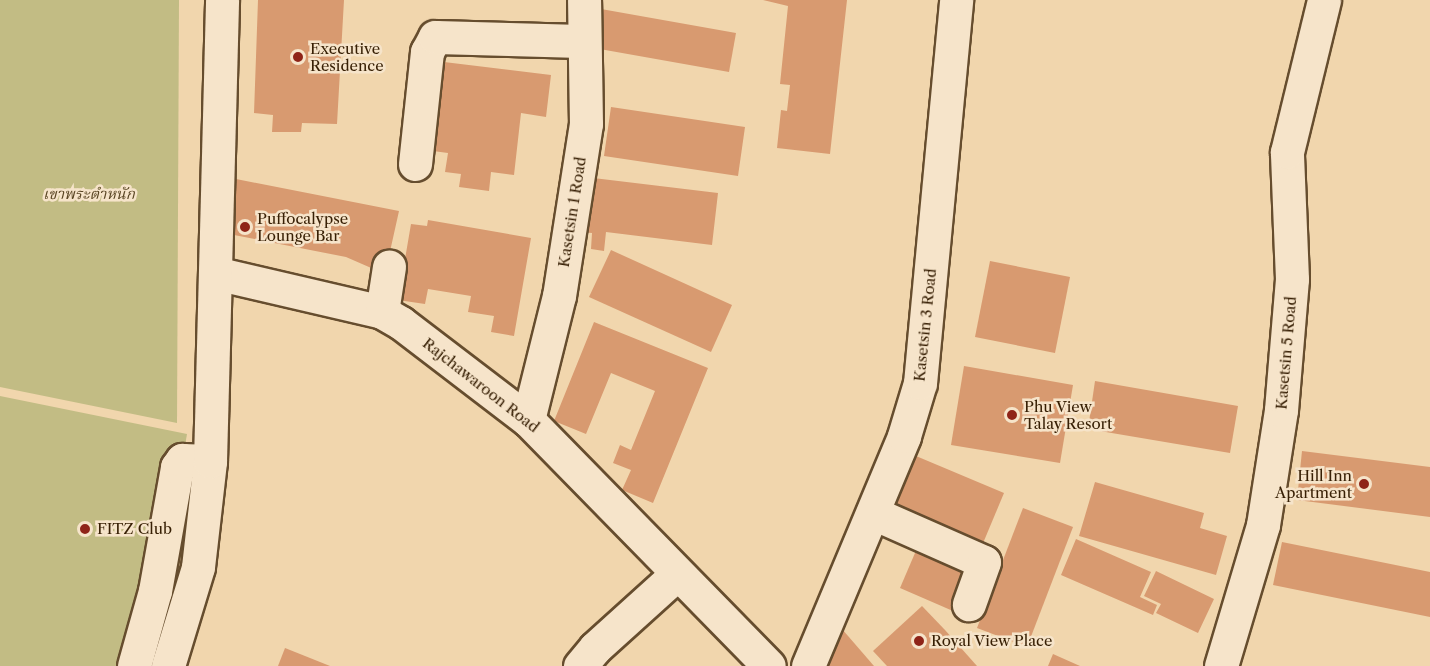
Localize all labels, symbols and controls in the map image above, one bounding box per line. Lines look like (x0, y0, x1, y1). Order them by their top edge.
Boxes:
place label: Executive Residence (310, 39, 384, 74)
marker: Executive Residence (291, 50, 305, 64)
street label: Kasetsin 1 Road (554, 155, 590, 269)
park label: เขาพระตำหนัก (43, 185, 135, 203)
place label: Puffocalypse Lounge Bar (257, 209, 348, 244)
marker: Puffocalypse Lounge Bar (238, 220, 252, 234)
street label: Kasetsin 3 Road (910, 268, 940, 382)
street label: Kasetsin 5 Road (1272, 296, 1300, 410)
street label: Rajchawaroon Road (419, 334, 543, 436)
place label: Phu View Talay Resort (1024, 397, 1113, 432)
marker: Phu View Talay Resort (1005, 408, 1019, 422)
place label: Hill Inn Apartment (1275, 466, 1352, 501)
marker: Hill Inn Apartment (1357, 477, 1371, 491)
place label: FITZ Club (97, 520, 172, 538)
marker: FITZ Club (78, 522, 92, 536)
place label: Royal View Place (931, 632, 1053, 650)
marker: Royal View Place (912, 634, 926, 648)

